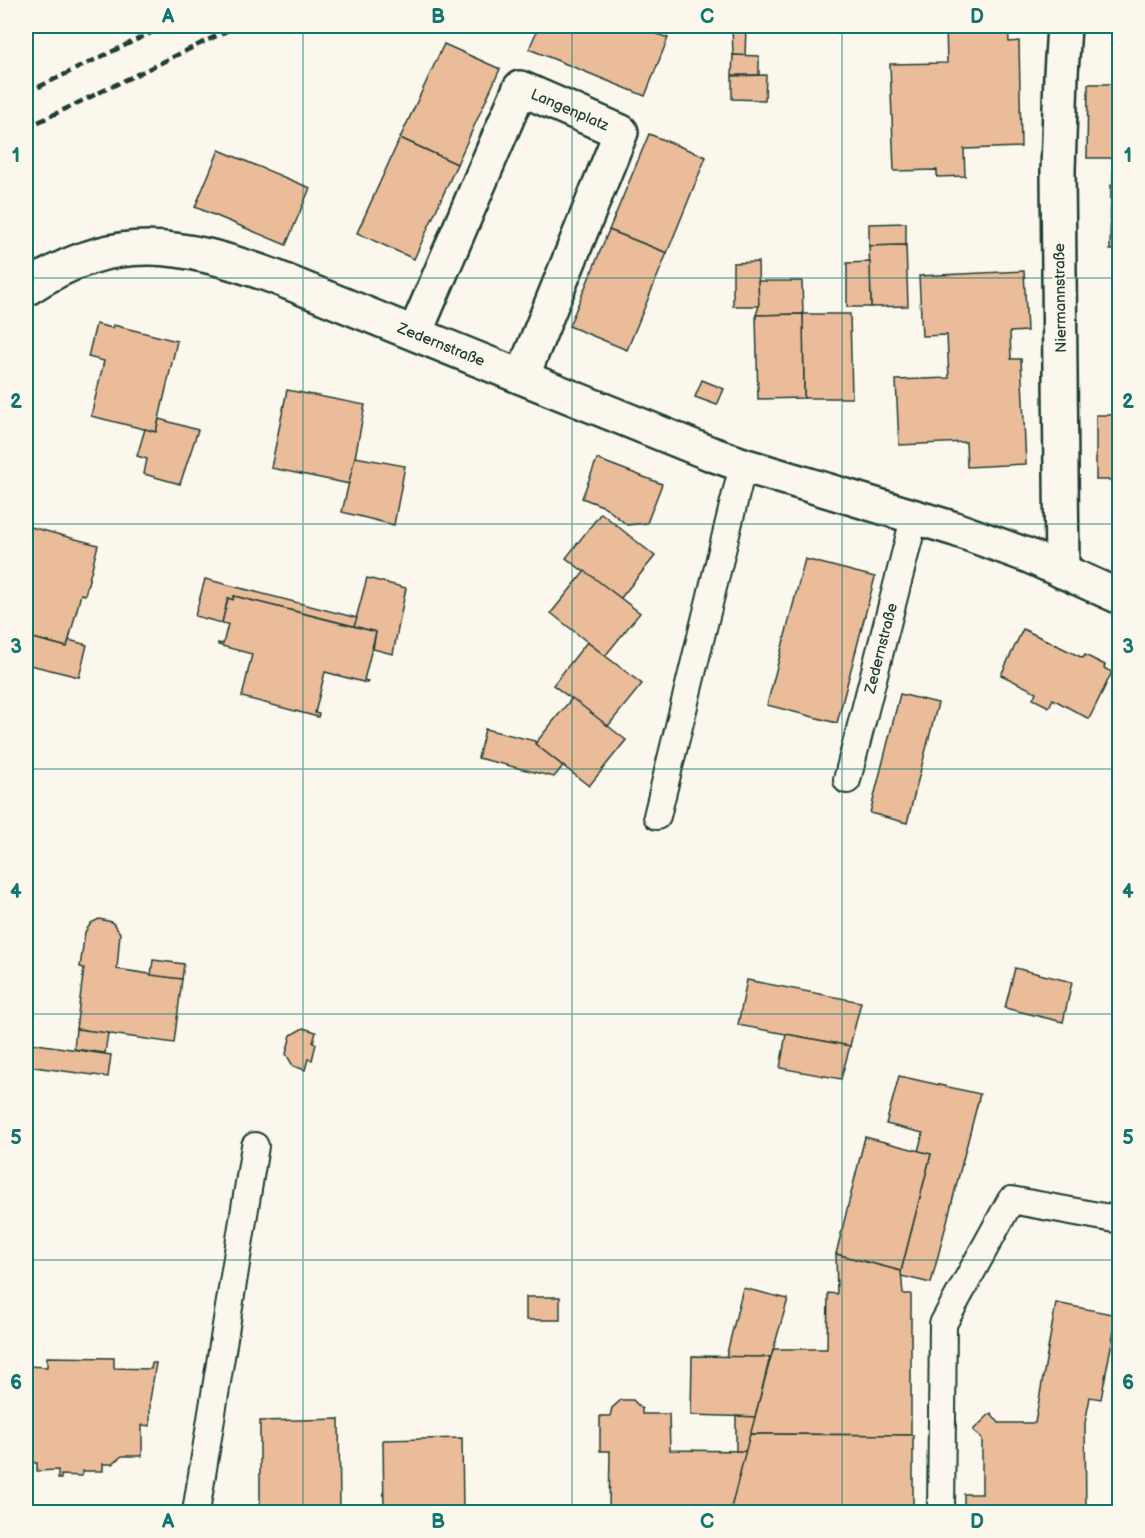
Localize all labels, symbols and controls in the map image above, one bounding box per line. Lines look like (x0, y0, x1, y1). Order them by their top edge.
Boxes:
text: A (161, 5, 175, 29)
text: B (431, 5, 445, 29)
text: C (700, 5, 714, 29)
text: D (970, 5, 984, 29)
street label: Langenplatz (528, 85, 613, 136)
text: 1 (12, 144, 20, 168)
text: 1 (1124, 144, 1132, 168)
street label: Niermannstraße (1050, 243, 1071, 353)
street label: Zedernstraße (394, 318, 488, 371)
text: 2 (10, 390, 22, 414)
text: 2 (1122, 390, 1134, 414)
street label: Zedernstraße (860, 601, 902, 697)
text: 3 (10, 635, 22, 659)
text: 3 (1122, 635, 1134, 659)
text: 4 (10, 880, 22, 904)
text: 4 (1122, 880, 1134, 904)
text: 5 (10, 1126, 22, 1150)
text: 5 (1122, 1126, 1134, 1150)
text: 6 (10, 1371, 22, 1395)
text: 6 (1122, 1371, 1134, 1395)
text: A (161, 1510, 175, 1534)
text: B (431, 1510, 445, 1534)
text: C (700, 1510, 714, 1534)
text: D (970, 1510, 984, 1534)

